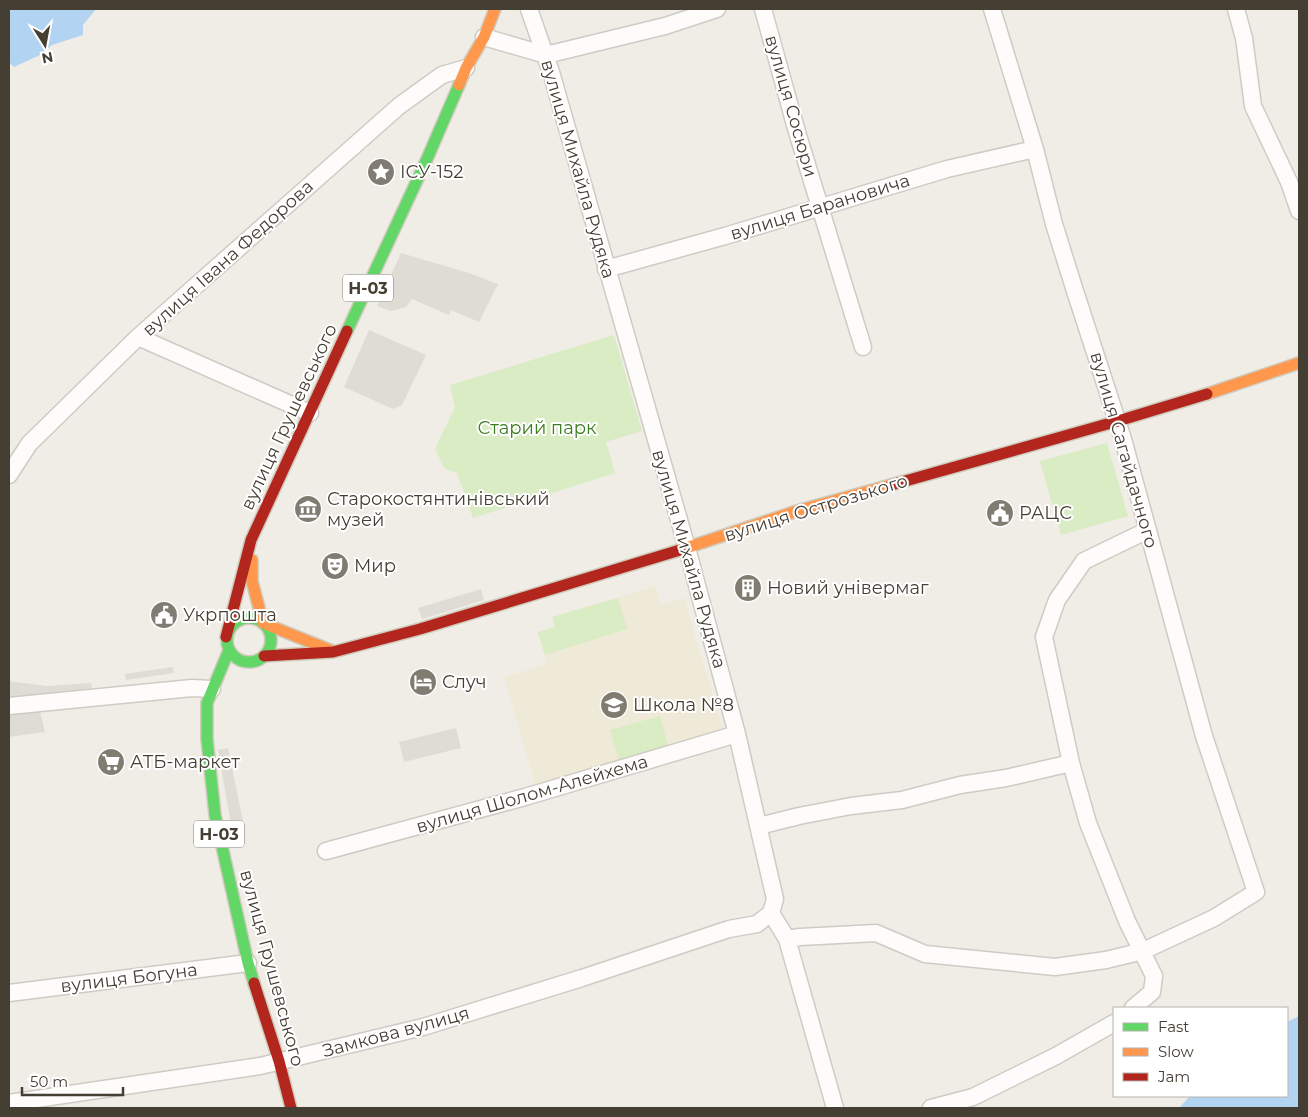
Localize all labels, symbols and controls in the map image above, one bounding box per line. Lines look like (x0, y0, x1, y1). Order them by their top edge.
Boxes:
north arrow (20, 20, 70, 70)
street label: вулиця Сосюри (760, 32, 822, 180)
text: N (40, 48, 55, 68)
street label: вулиця Михайла Рудяка (536, 57, 620, 281)
place icon: ІСУ-152 (366, 157, 396, 187)
place label: ІСУ-152 (400, 161, 463, 183)
street label: вулиця Барановича (727, 169, 913, 245)
street label: вулиця Івана Федорова (138, 175, 318, 341)
road number: Н-03 (343, 274, 393, 302)
street label: вулиця Грушевського (236, 320, 342, 514)
street label: вулиця Сагайдачного (1085, 349, 1163, 551)
park label: Старий парк (478, 417, 597, 439)
street label: вулиця Михайла Рудяка (647, 447, 731, 671)
street label: вулиця Острозького (722, 470, 910, 546)
place label: Старокостянтинівський музей (327, 488, 550, 531)
museum icon: Старокостянтинівський музей (293, 494, 323, 524)
public building icon: РАЦС (985, 498, 1015, 528)
place label: РАЦС (1019, 502, 1072, 524)
theatre icon: Мир (320, 551, 350, 581)
place label: Мир (354, 555, 396, 577)
building icon: Новий універмаг (733, 573, 763, 603)
place label: Новий універмаг (767, 577, 929, 599)
public building icon: Укрпошта (149, 600, 179, 630)
place label: Укрпошта (183, 604, 277, 626)
hotel icon: Случ (408, 667, 438, 697)
place label: Случ (442, 671, 487, 693)
school or university icon: Школа №8 (599, 690, 629, 720)
place label: Школа №8 (633, 694, 734, 716)
supermarket icon: АТБ-маркет (96, 747, 126, 777)
street label: вулиця Шолом-Алейхема (413, 750, 651, 838)
place label: АТБ-маркет (130, 751, 240, 773)
road number: Н-03 (194, 821, 244, 848)
street label: вулиця Грушевського (235, 867, 309, 1069)
street label: вулиця Богуна (59, 959, 199, 997)
street label: Замкова вулиця (320, 1002, 472, 1062)
legend (1113, 1007, 1288, 1097)
text: Fast (1158, 1017, 1189, 1036)
text: Slow (1158, 1042, 1194, 1061)
scale bar (22, 1064, 124, 1096)
text: Jam (1157, 1067, 1190, 1086)
text: 50 m (30, 1072, 68, 1091)

